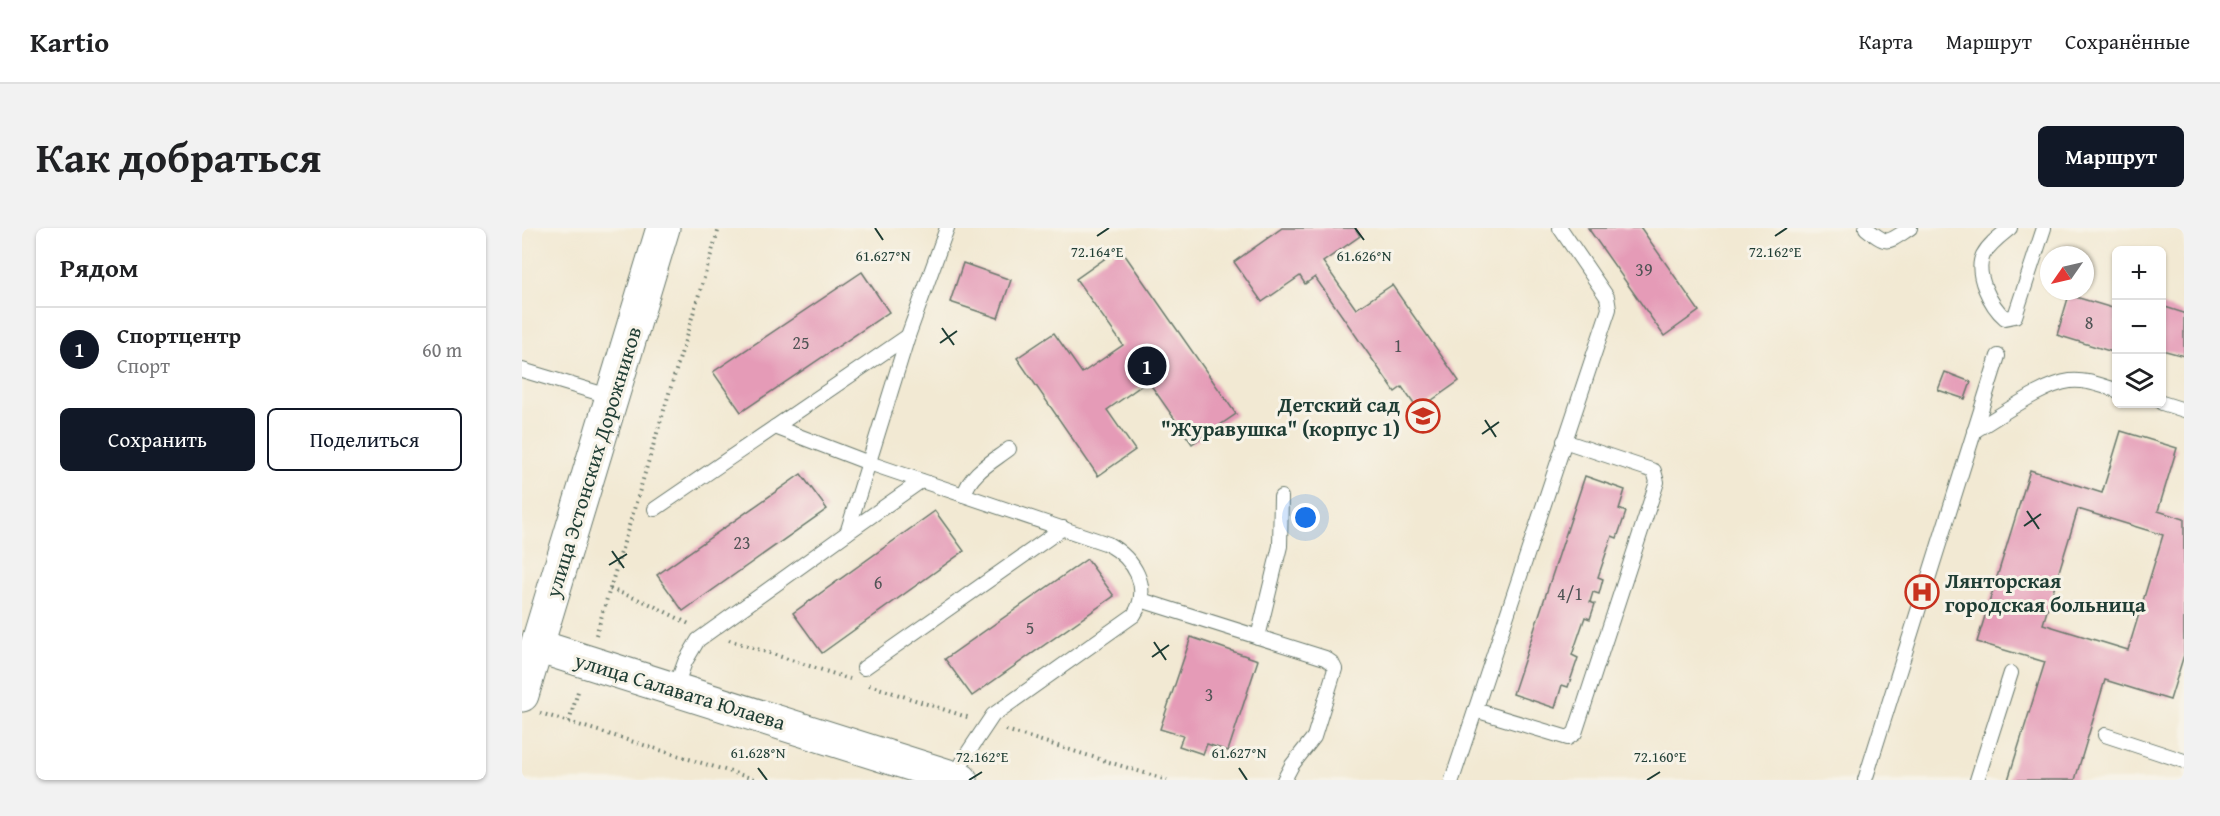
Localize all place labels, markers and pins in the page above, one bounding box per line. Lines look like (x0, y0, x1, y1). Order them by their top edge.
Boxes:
pin: 1 (1128, 344, 1166, 388)
place label: Детский сад "Журавушка" (корпус 1) (1161, 389, 1400, 444)
school or university icon: Детский сад "Журавушка" (корпус 1) (1405, 398, 1441, 434)
place label: Лянторская городская больница (1945, 565, 2146, 620)
hospital icon: Лянторская городская больница (1904, 574, 1940, 610)

